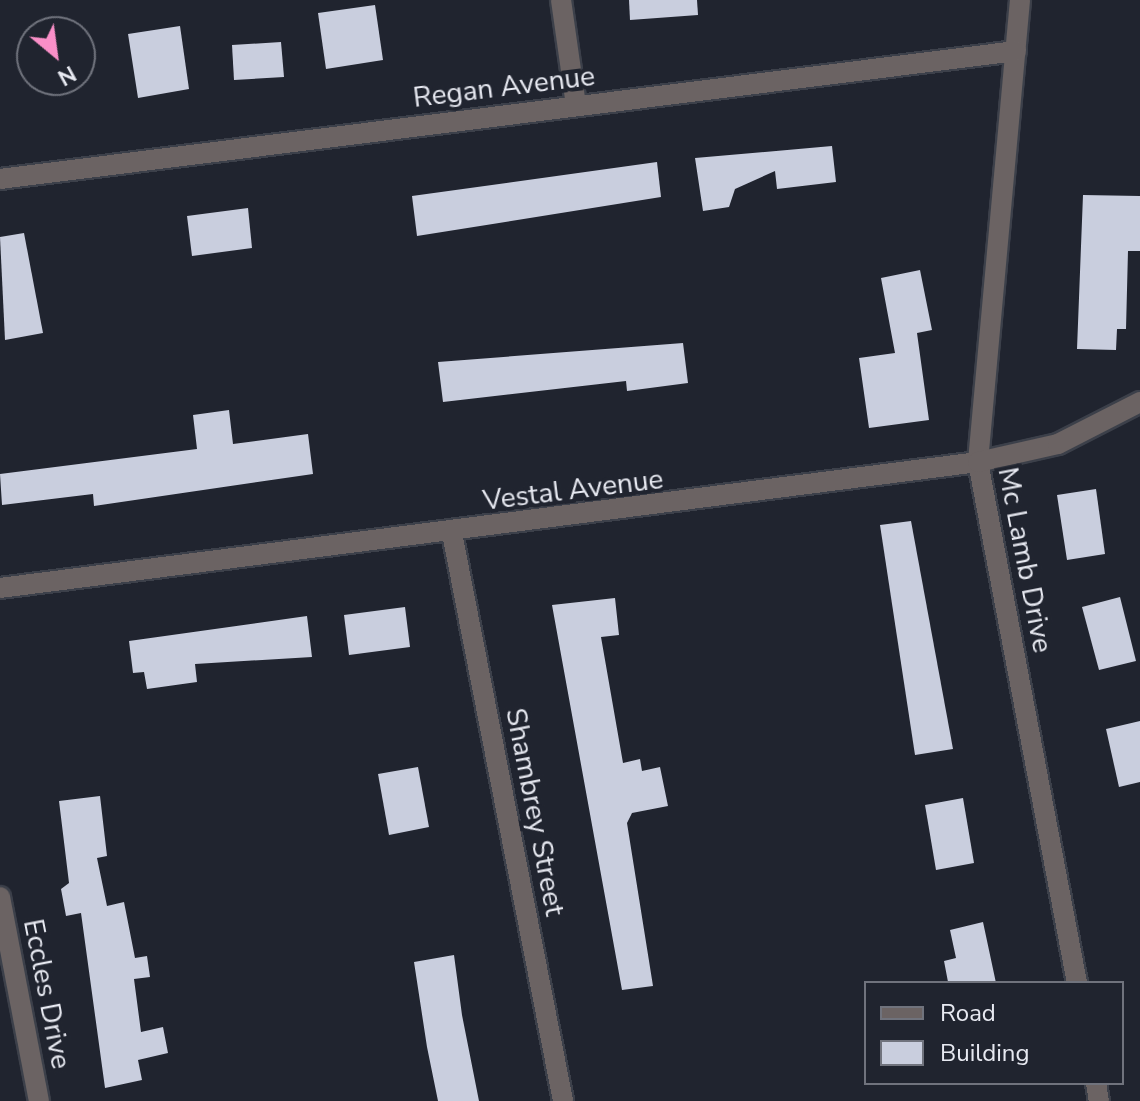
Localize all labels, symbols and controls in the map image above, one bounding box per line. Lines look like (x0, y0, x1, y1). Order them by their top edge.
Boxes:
north arrow (16, 16, 96, 96)
text: N (52, 58, 81, 92)
street label: Regan Avenue (411, 59, 597, 115)
street label: Vestal Avenue (481, 462, 665, 518)
street label: Mc Lamb Drive (991, 465, 1059, 655)
street label: Shambrey Street (498, 705, 572, 919)
street label: Eccles Drive (16, 916, 78, 1072)
legend (864, 981, 1124, 1085)
text: Road (940, 997, 996, 1029)
text: Building (940, 1037, 1030, 1069)

